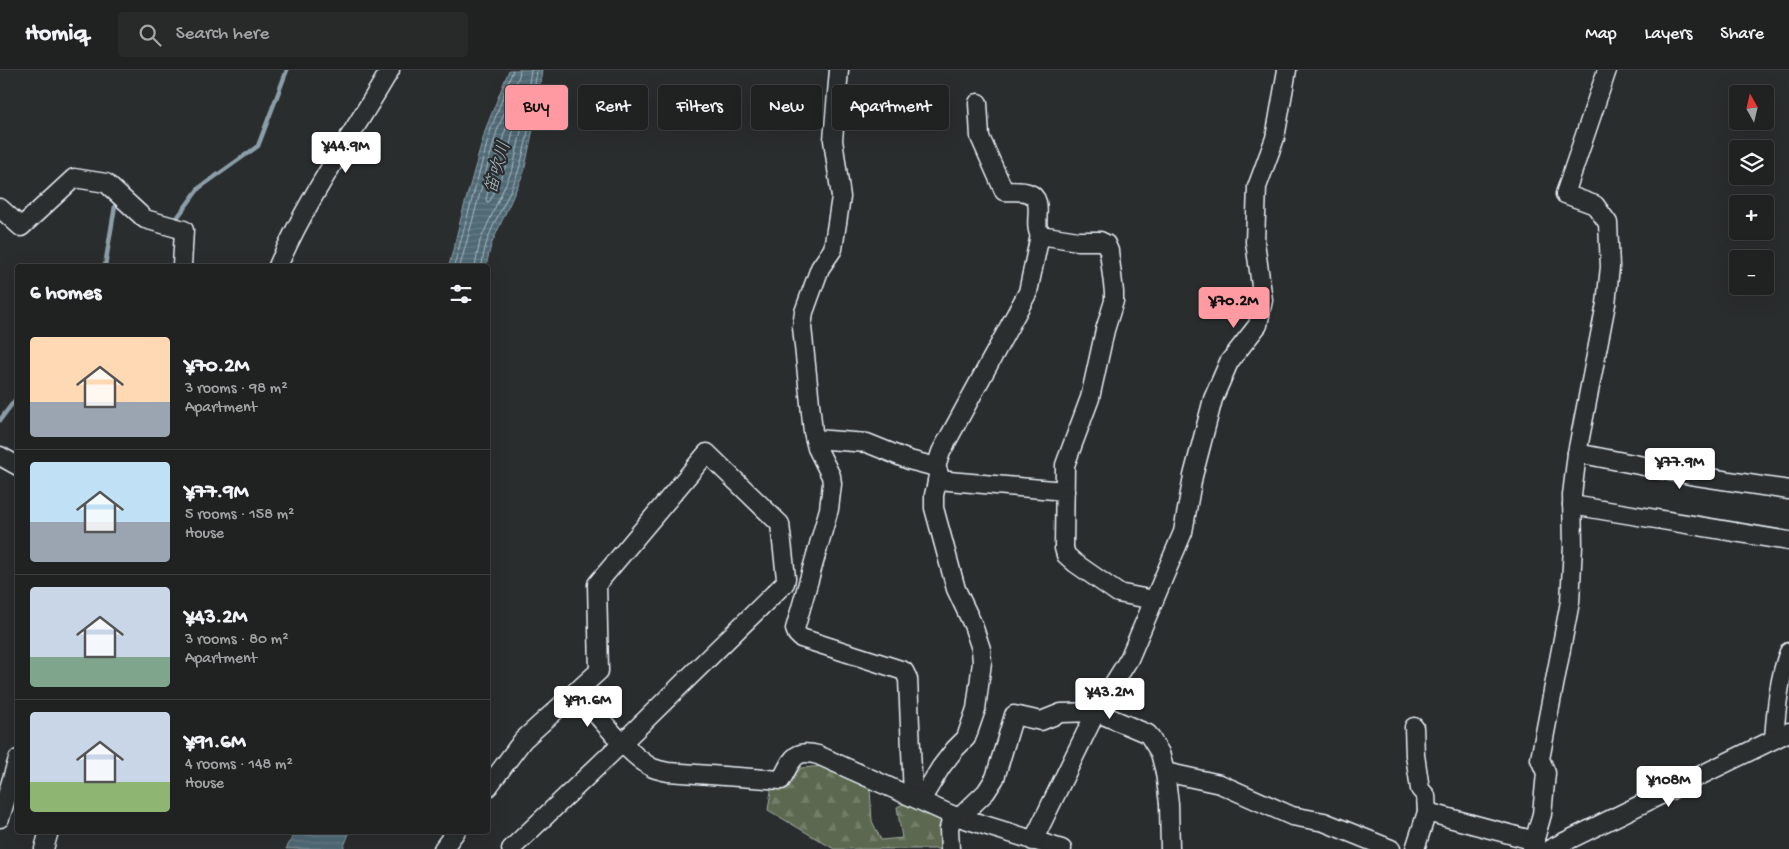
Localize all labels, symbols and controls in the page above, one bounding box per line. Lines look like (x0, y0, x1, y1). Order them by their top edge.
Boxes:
search box (118, 12, 468, 57)
text: Homiq (25, 20, 88, 49)
icon: search (136, 21, 164, 49)
text: Search here (176, 23, 269, 46)
text: Map (1585, 24, 1617, 45)
text: Layers (1645, 24, 1692, 45)
text: Share (1720, 24, 1764, 45)
chip: Buy (505, 85, 568, 130)
chip: Rent (578, 85, 648, 130)
chip: Filters (658, 85, 741, 130)
chip: New (751, 85, 822, 130)
chip: Apartment (832, 85, 949, 130)
north arrow (1729, 85, 1774, 130)
map controls (1729, 85, 1774, 295)
pin: ¥44.9M (305, 132, 387, 174)
text: ¥44.9M (323, 138, 369, 157)
water label: 笛吹川 (481, 139, 517, 197)
button: layers (1729, 140, 1774, 185)
button: + (1729, 195, 1774, 240)
button: − (1729, 250, 1774, 295)
icon: filters (447, 280, 475, 308)
text: 6 homes (30, 282, 101, 307)
pin: ¥70.2M (1193, 286, 1275, 329)
text: ¥70.2M (1210, 293, 1258, 312)
text: ¥70.2M (185, 355, 249, 380)
icon: home (70, 357, 130, 417)
text: 3 rooms · 98 m² (185, 380, 287, 399)
text: Apartment (185, 399, 257, 418)
pin: ¥77.9M (1639, 448, 1721, 490)
text: ¥77.9M (1656, 454, 1704, 473)
text: ¥77.9M (185, 481, 248, 506)
icon: home (70, 482, 130, 542)
text: 5 rooms · 158 m² (185, 506, 294, 525)
text: House (185, 525, 224, 544)
text: ¥43.2M (185, 606, 247, 631)
icon: home (70, 607, 130, 667)
text: 3 rooms · 80 m² (185, 631, 289, 650)
text: Apartment (185, 650, 257, 669)
pin: ¥43.2M (1069, 678, 1151, 720)
text: ¥43.2M (1086, 684, 1134, 703)
pin: ¥91.6M (547, 686, 629, 728)
text: ¥91.6M (565, 692, 611, 711)
text: ¥91.6M (185, 731, 246, 756)
icon: home (70, 732, 130, 792)
text: 4 rooms · 148 m² (185, 756, 293, 775)
pin: ¥108M (1634, 766, 1704, 808)
text: ¥108M (1648, 772, 1690, 791)
text: House (185, 775, 224, 794)

